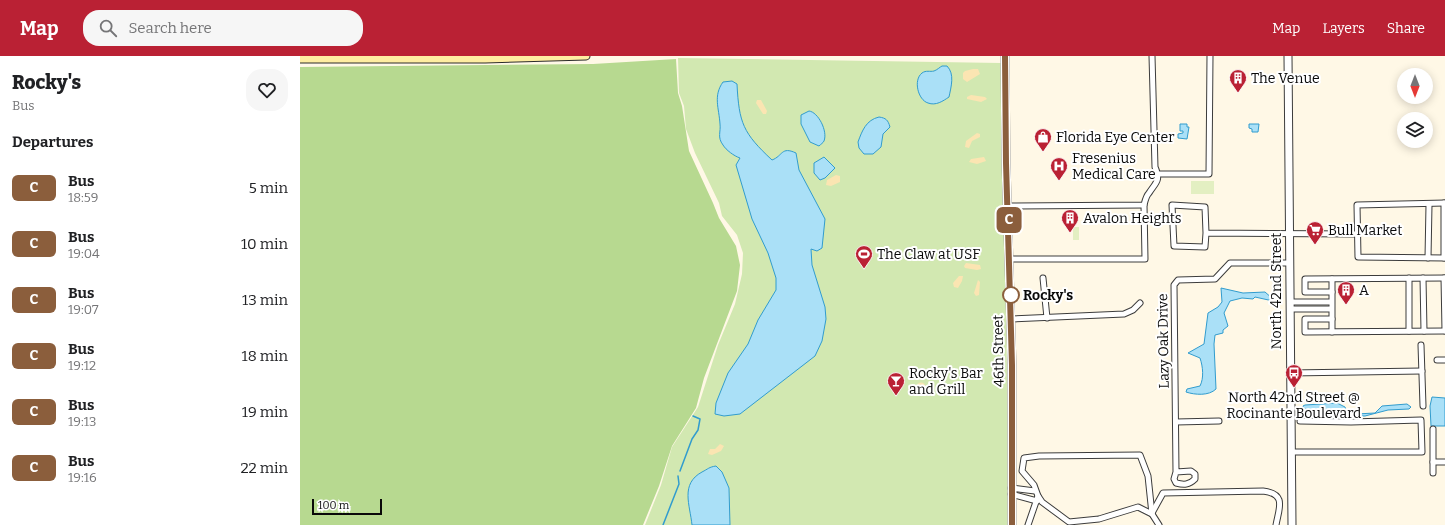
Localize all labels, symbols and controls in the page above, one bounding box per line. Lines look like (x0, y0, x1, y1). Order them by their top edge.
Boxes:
search box (83, 10, 363, 46)
text: Map (20, 17, 59, 40)
icon: search (97, 17, 119, 39)
text: Search here (129, 19, 212, 37)
text: Map (1272, 20, 1300, 37)
text: Layers (1322, 20, 1365, 37)
text: Share (1387, 20, 1425, 37)
building icon: The Venue (1228, 68, 1248, 93)
north arrow (1397, 68, 1433, 104)
map controls (1397, 68, 1433, 148)
button: heart (246, 69, 288, 111)
place label: The Venue (1251, 70, 1320, 87)
text: Rocky's (12, 71, 81, 94)
text: Bus (12, 98, 34, 113)
button: layers (1397, 112, 1433, 148)
shop icon: Florida Eye Center (1033, 127, 1053, 152)
place label: Florida Eye Center (1056, 129, 1174, 146)
text: Departures (12, 133, 93, 151)
place label: Fresenius Medical Care (1072, 150, 1156, 183)
hospital icon: Fresenius Medical Care (1049, 156, 1069, 181)
text: Bus (68, 172, 94, 190)
text: C (30, 179, 38, 196)
text: 5 min (249, 179, 288, 197)
text: 18:59 (68, 190, 98, 205)
line badge: C (996, 207, 1022, 233)
building icon: Avalon Heights (1060, 208, 1080, 233)
place label: Avalon Heights (1083, 210, 1181, 227)
text: C (1005, 211, 1013, 228)
supermarket icon: Bull Market (1305, 220, 1325, 245)
place label: Bull Market (1328, 222, 1402, 239)
text: Bus (68, 228, 94, 246)
street label: North 42nd Street (1268, 233, 1285, 349)
text: C (30, 235, 38, 252)
text: 10 min (241, 235, 288, 253)
sports icon: The Claw at USF (854, 244, 874, 269)
text: 19:04 (68, 246, 100, 261)
place label: The Claw at USF (877, 246, 980, 263)
building icon: A (1336, 280, 1356, 305)
place label: A (1359, 282, 1369, 299)
text: Bus (68, 284, 94, 302)
marker: Rocky's (1002, 286, 1020, 304)
place label: Rocky's (1023, 287, 1073, 304)
text: C (30, 291, 38, 308)
text: 13 min (242, 291, 288, 309)
street label: Lazy Oak Drive (1154, 293, 1173, 389)
text: 19:07 (68, 302, 99, 317)
street label: 46th Street (989, 315, 1008, 387)
text: Bus (68, 340, 94, 358)
text: C (30, 347, 38, 364)
text: 18 min (242, 347, 288, 365)
text: 19:12 (68, 358, 96, 373)
bus stop icon: North 42nd Street @ Rocinante Boulevard (1284, 363, 1304, 388)
place label: Rocky's Bar and Grill (909, 365, 983, 398)
bar icon: Rocky's Bar and Grill (886, 371, 906, 396)
place label: North 42nd Street @ Rocinante Boulevard (1227, 389, 1361, 422)
text: Bus (68, 396, 94, 414)
text: C (30, 403, 38, 420)
text: 19 min (242, 403, 288, 421)
text: 19:13 (68, 414, 96, 429)
text: Bus (68, 452, 94, 470)
text: C (30, 459, 38, 476)
text: 22 min (240, 459, 288, 477)
text: 19:16 (68, 470, 97, 485)
scale bar (312, 497, 382, 516)
text: 100 m (318, 499, 349, 512)

